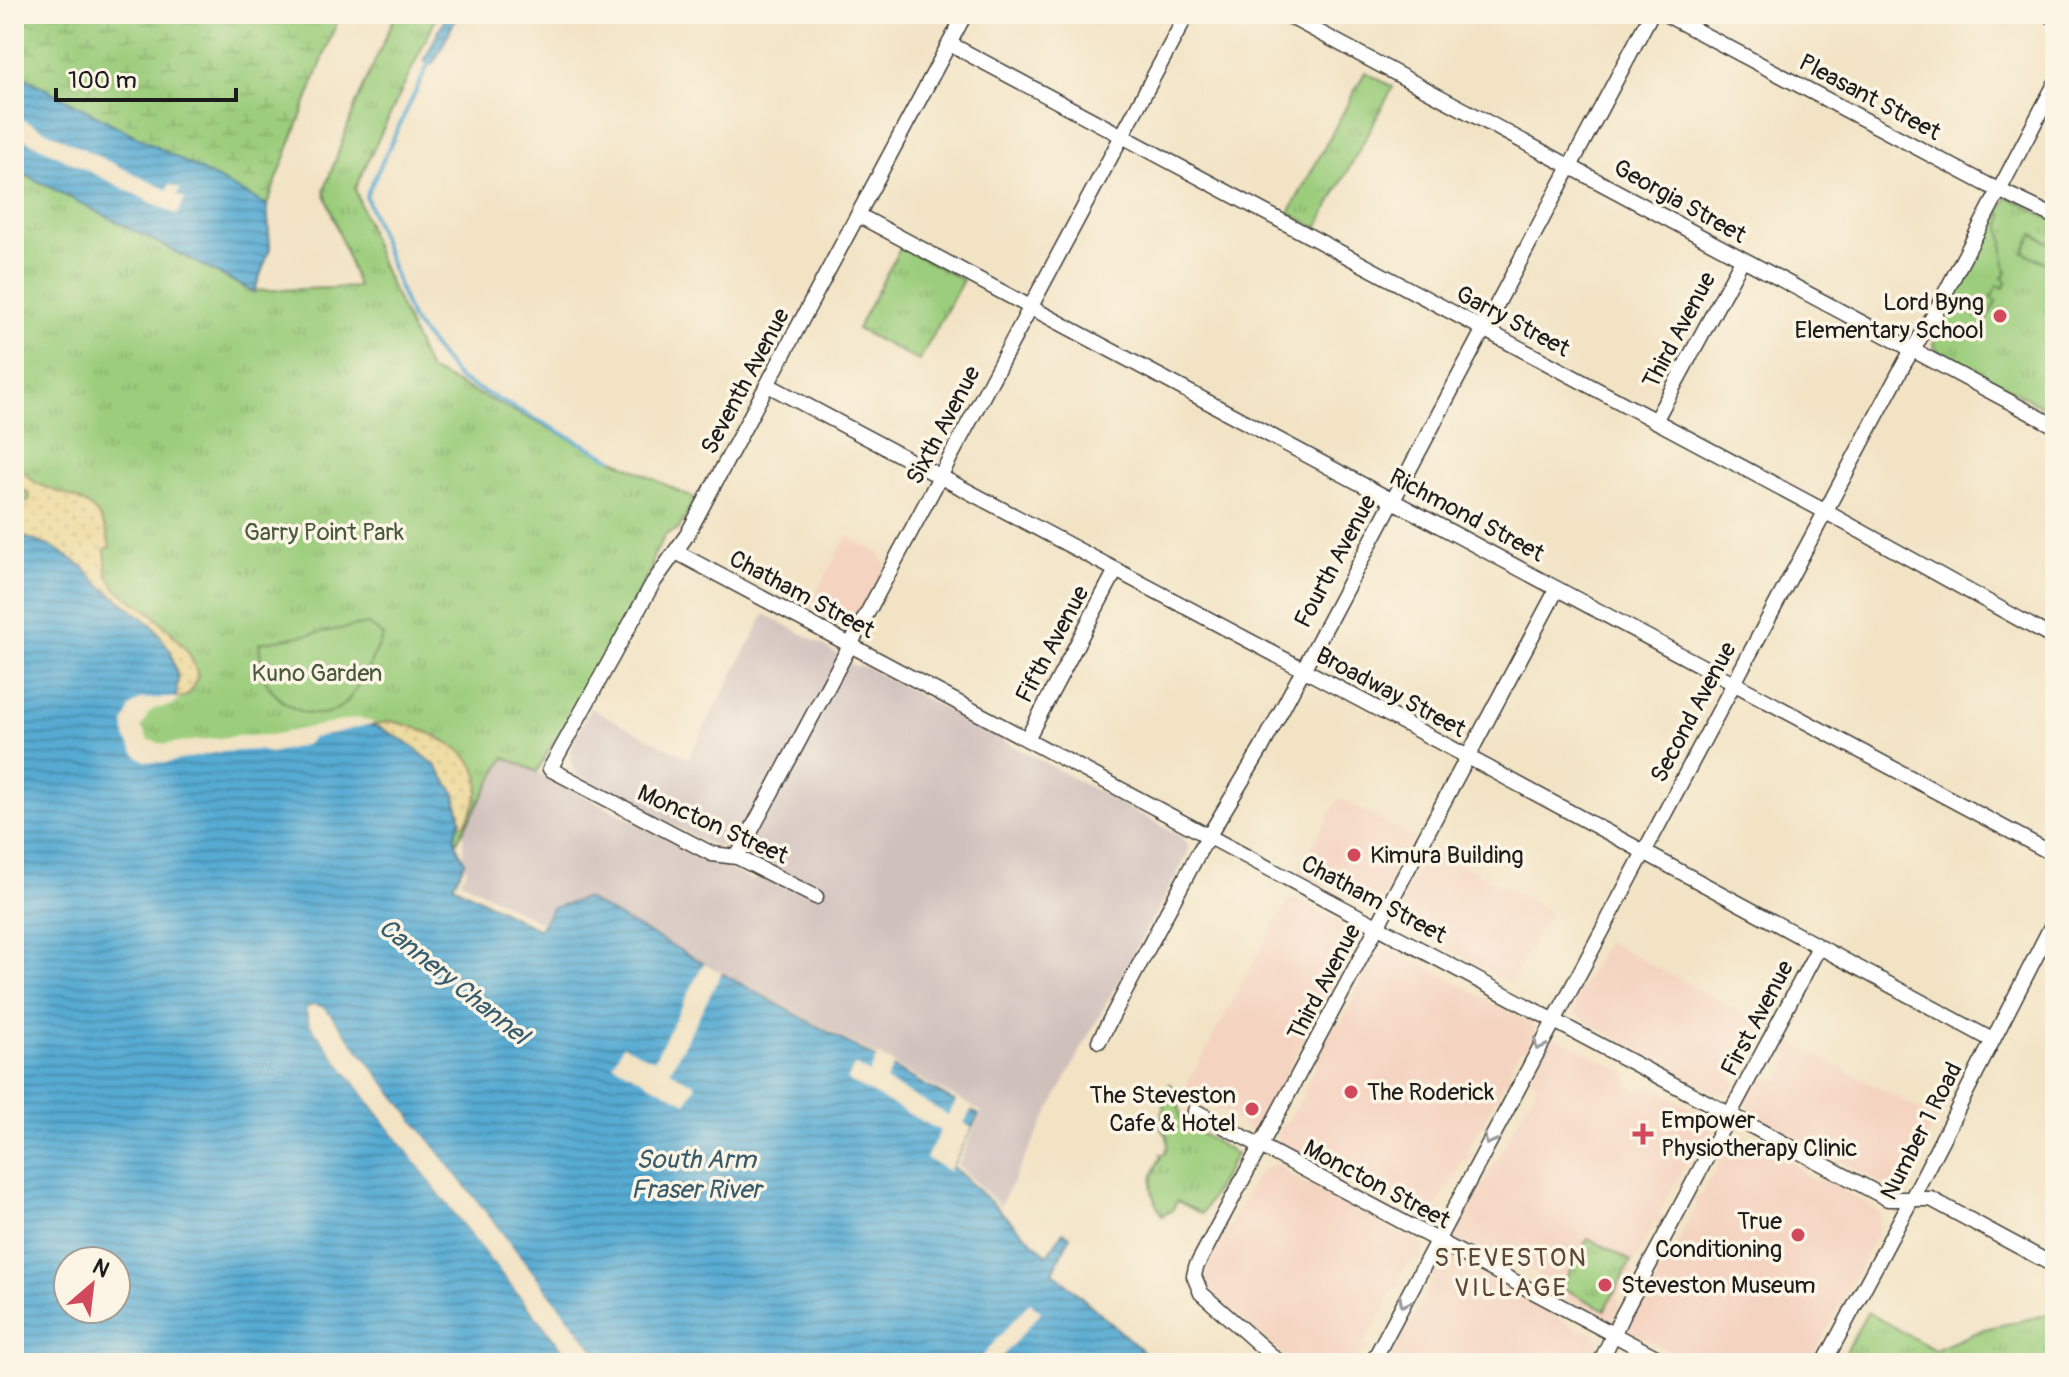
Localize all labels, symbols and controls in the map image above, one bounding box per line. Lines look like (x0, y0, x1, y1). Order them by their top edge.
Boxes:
street label: Pleasant Street (1794, 48, 1946, 147)
scale bar (56, 52, 236, 102)
text: 100 m (68, 66, 137, 95)
street label: Georgia Street (1608, 153, 1751, 250)
street label: Third Avenue (1637, 267, 1722, 394)
street label: Garry Street (1451, 279, 1575, 364)
place label: Lord Byng Elementary School (1794, 288, 1984, 345)
street label: Seventh Avenue (695, 303, 796, 459)
marker: Lord Byng Elementary School (1991, 307, 2009, 325)
street label: Sixth Avenue (900, 361, 987, 490)
street label: Richmond Street (1384, 462, 1549, 569)
street label: Fourth Avenue (1288, 490, 1383, 633)
park label: Garry Point Park (244, 518, 404, 547)
street label: Chatham Street (724, 544, 880, 645)
street label: Fifth Avenue (1010, 581, 1095, 708)
street label: Second Avenue (1644, 637, 1743, 787)
street label: Broadway Street (1311, 641, 1471, 744)
park label: Kuno Garden (252, 659, 382, 688)
street label: Moncton Street (633, 778, 793, 871)
place label: Kimura Building (1370, 841, 1524, 870)
marker: Kimura Building (1345, 846, 1363, 864)
street label: Chatham Street (1296, 849, 1452, 950)
water label: Cannery Channel (372, 912, 537, 1054)
street label: Third Avenue (1282, 919, 1367, 1046)
street label: First Avenue (1715, 955, 1800, 1081)
one-way arrow (1534, 1037, 1549, 1052)
street label: Number 1 Road (1874, 1058, 1969, 1205)
place label: The Roderick (1367, 1078, 1494, 1107)
place label: The Steveston Cafe & Hotel (1090, 1081, 1236, 1138)
marker: The Roderick (1342, 1083, 1360, 1101)
marker: The Steveston Cafe & Hotel (1243, 1100, 1261, 1118)
place label: Empower Physiotherapy Clinic (1661, 1106, 1858, 1163)
marker: Empower Physiotherapy Clinic (1632, 1123, 1654, 1145)
one-way arrow (1484, 1132, 1499, 1146)
street label: Moncton Street (1298, 1134, 1455, 1235)
water label: South Arm Fraser River (631, 1144, 765, 1206)
place label: True Conditioning (1655, 1207, 1782, 1264)
marker: True Conditioning (1789, 1226, 1807, 1244)
district label: STEVESTON VILLAGE (1434, 1242, 1588, 1304)
north arrow (52, 1245, 132, 1325)
text: N (88, 1252, 114, 1284)
place label: Steveston Museum (1621, 1271, 1816, 1300)
marker: Steveston Museum (1596, 1276, 1614, 1294)
one-way arrow (1399, 1293, 1414, 1308)

